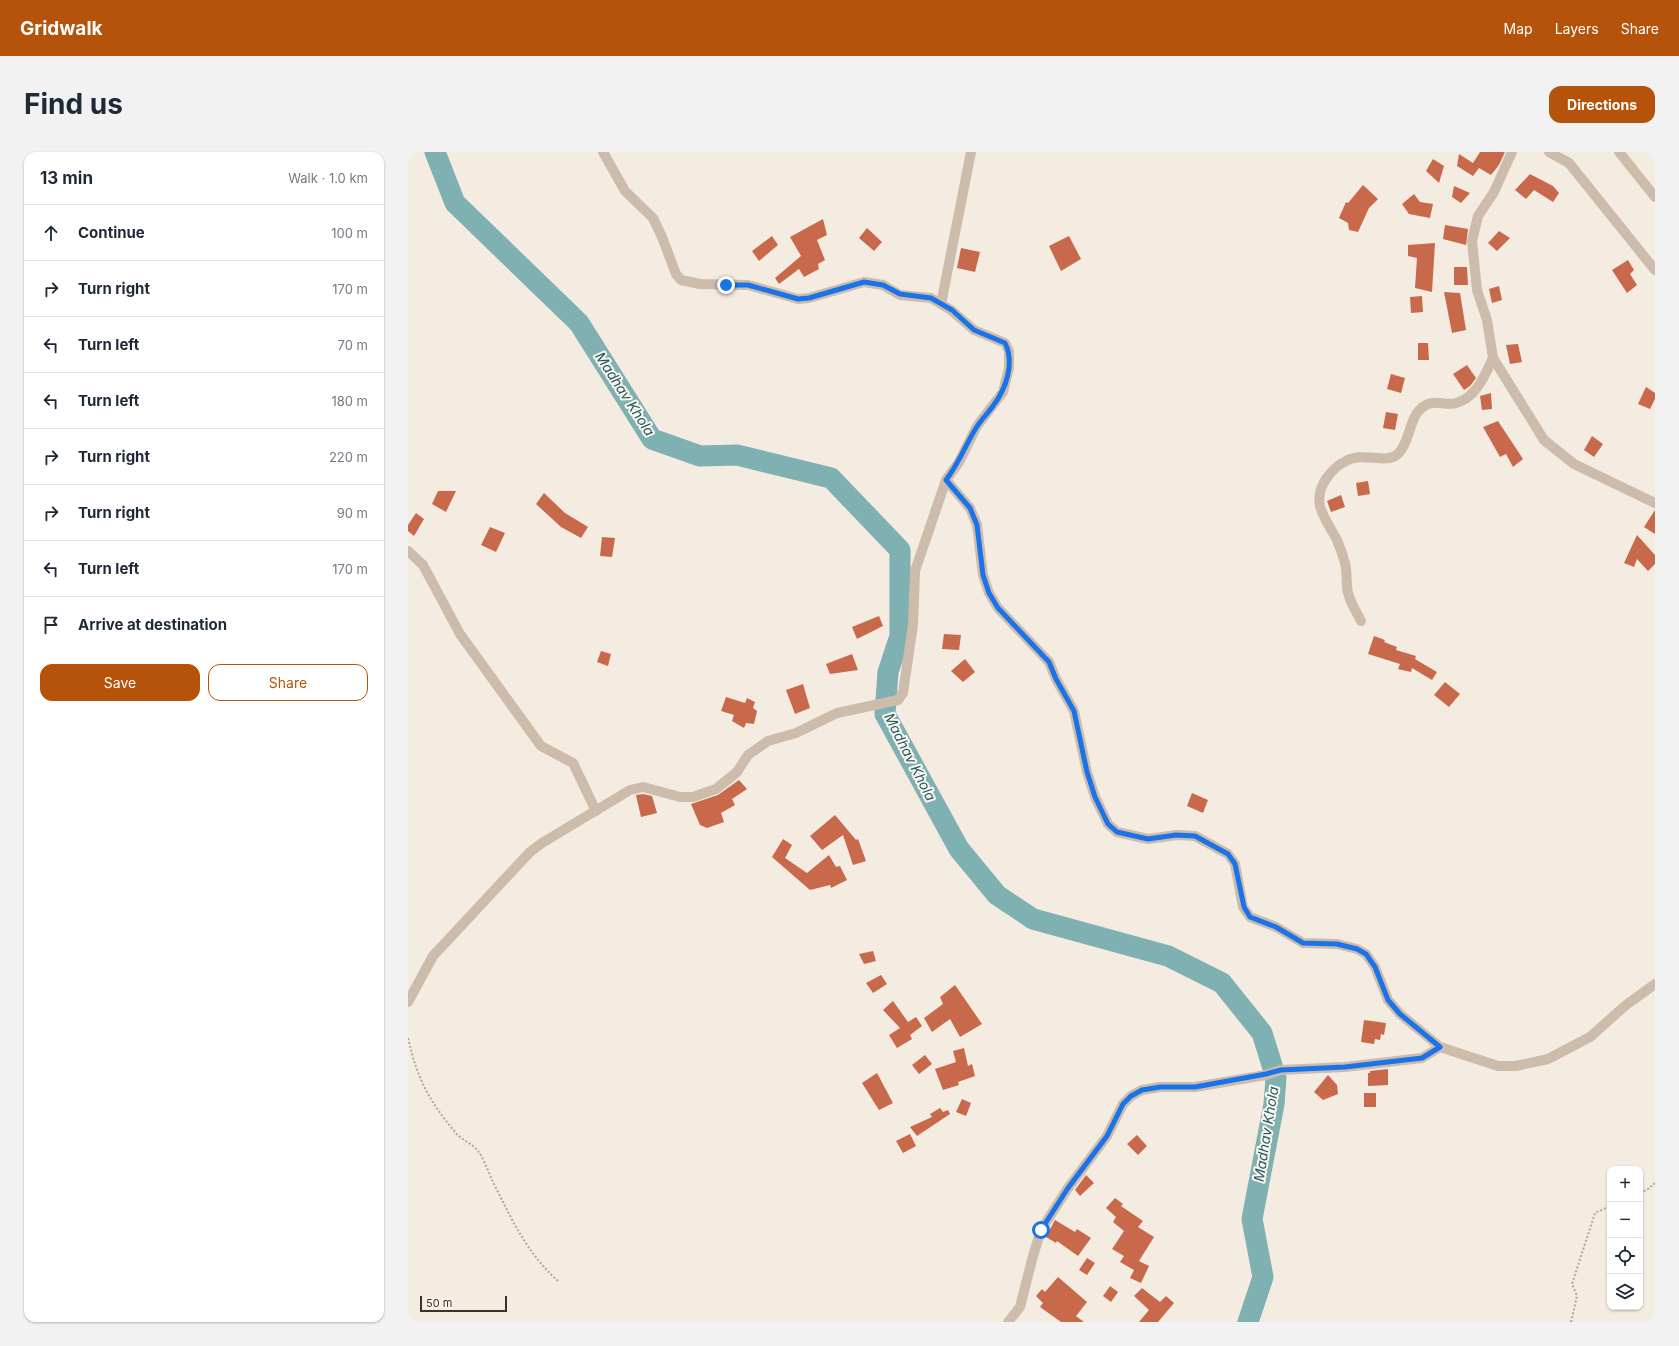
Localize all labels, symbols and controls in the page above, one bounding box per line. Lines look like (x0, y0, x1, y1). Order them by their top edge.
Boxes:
text: Gridwalk (20, 17, 103, 40)
text: Map (1504, 20, 1533, 37)
text: Layers (1555, 20, 1599, 37)
text: Share (1621, 20, 1659, 37)
button: Directions (1549, 86, 1655, 123)
text: Find us (24, 87, 123, 121)
text: 13 min (40, 168, 93, 188)
text: Walk · 1.0 km (288, 170, 368, 186)
icon: ahead (40, 222, 62, 244)
text: Continue (78, 223, 145, 242)
text: 100 m (331, 225, 368, 241)
route end (717, 276, 735, 294)
icon: right (40, 278, 62, 300)
text: Turn right (78, 279, 150, 298)
text: 170 m (332, 281, 368, 297)
icon: left (40, 334, 62, 356)
text: Turn left (78, 335, 139, 354)
text: 70 m (338, 337, 368, 353)
water label: Madhav Khola (592, 349, 659, 439)
icon: left (40, 390, 62, 412)
text: Turn left (78, 391, 139, 410)
text: 180 m (331, 393, 368, 409)
icon: right (40, 446, 62, 468)
text: Turn right (78, 447, 150, 466)
text: 220 m (329, 449, 368, 465)
icon: right (40, 502, 62, 524)
text: Turn right (78, 503, 150, 522)
text: 90 m (337, 505, 368, 521)
icon: left (40, 558, 62, 580)
text: Turn left (78, 559, 139, 578)
text: 170 m (332, 561, 368, 577)
icon: arrive (40, 614, 62, 636)
text: Arrive at destination (78, 615, 227, 634)
button: Save (40, 664, 200, 701)
button: Share (208, 664, 368, 701)
water label: Madhav Khola (881, 710, 940, 804)
water label: Madhav Khola (1250, 1085, 1282, 1183)
map controls (1607, 1166, 1643, 1310)
button: + (1607, 1166, 1643, 1202)
button: − (1607, 1202, 1643, 1238)
route start (1032, 1221, 1050, 1239)
button: locate (1607, 1238, 1643, 1274)
button: layers (1607, 1274, 1643, 1310)
scale bar (420, 1294, 507, 1313)
text: 50 m (426, 1296, 452, 1310)

